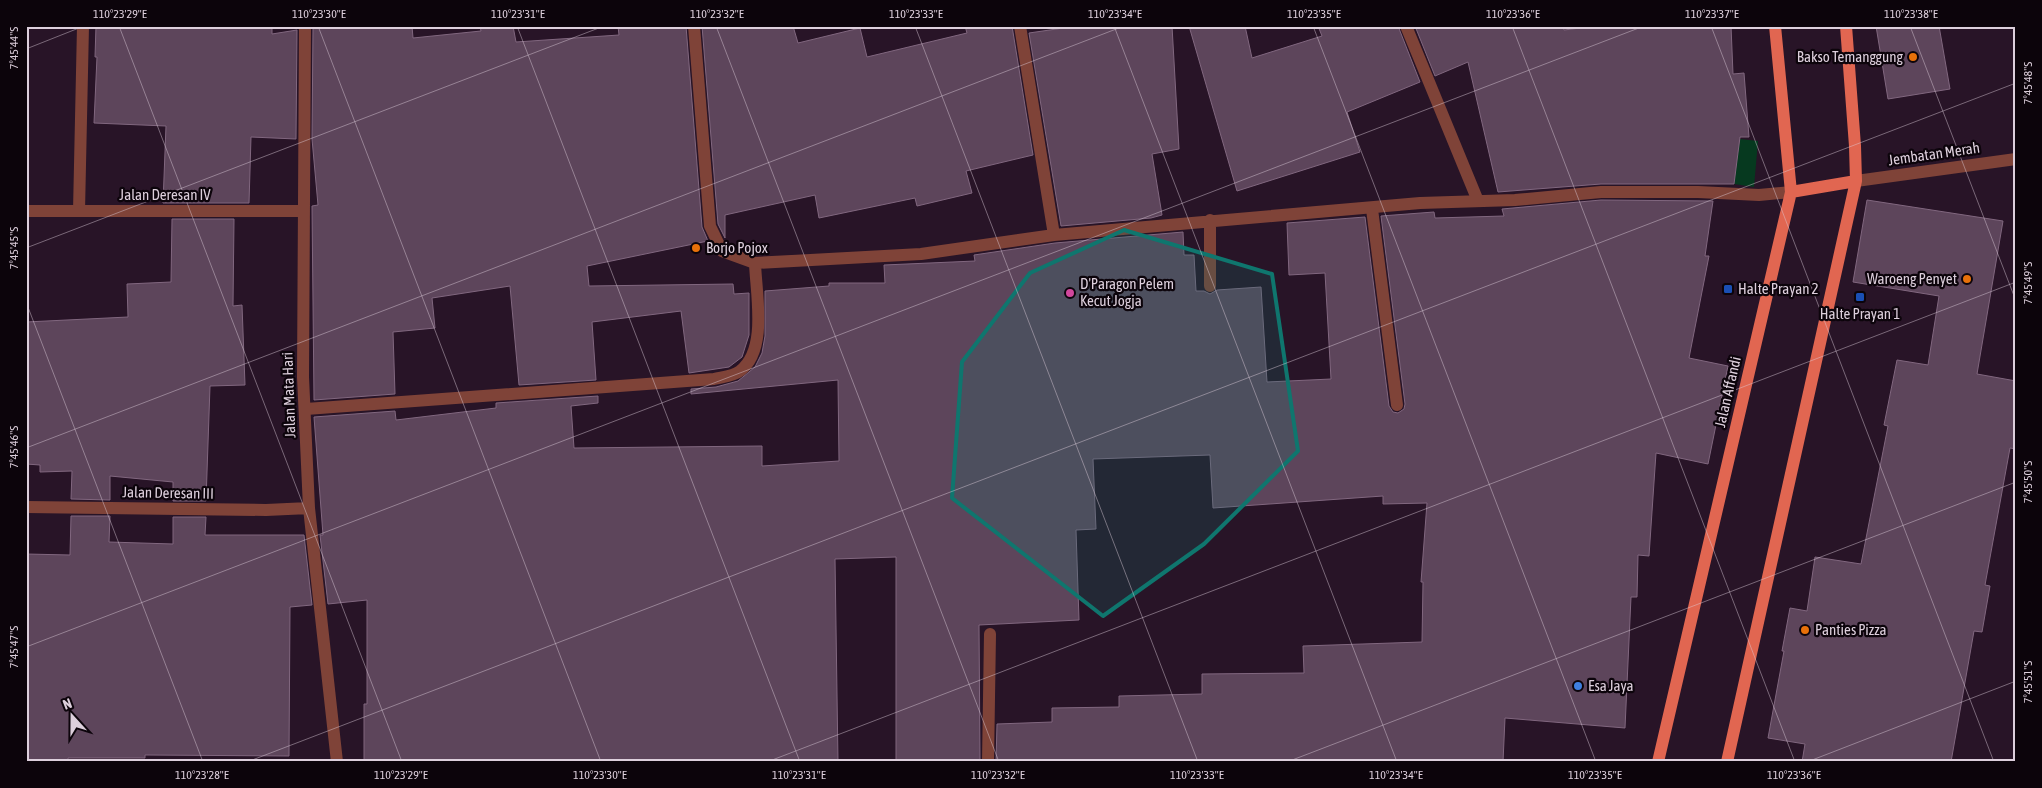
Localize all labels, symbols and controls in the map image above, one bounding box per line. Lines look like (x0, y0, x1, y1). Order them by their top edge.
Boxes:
text: 110°23'29"E (93, 7, 147, 21)
text: 110°23'30"E (292, 7, 346, 21)
text: 110°23'31"E (491, 7, 545, 21)
text: 110°23'32"E (690, 7, 744, 21)
text: 110°23'33"E (889, 7, 943, 21)
text: 110°23'34"E (1088, 7, 1142, 21)
text: 110°23'35"E (1287, 7, 1341, 21)
text: 110°23'36"E (1486, 7, 1540, 21)
text: 110°23'37"E (1685, 7, 1739, 21)
text: 110°23'38"E (1884, 7, 1938, 21)
text: 7°45'44"S (7, 27, 21, 69)
place label: Bakso Temanggung (1797, 48, 1904, 65)
marker: Bakso Temanggung (1907, 51, 1919, 63)
text: 7°45'48"S (2021, 62, 2035, 104)
street label: Jembatan Merah (1887, 139, 1981, 168)
street label: Jalan Deresan IV (119, 186, 211, 203)
text: 7°45'45"S (7, 227, 21, 269)
place label: Borjo Pojox (706, 239, 768, 256)
marker: Borjo Pojox (690, 242, 702, 254)
text: 7°45'49"S (2021, 262, 2035, 304)
place label: Waroeng Penyet (1867, 270, 1957, 287)
marker: Waroeng Penyet (1961, 273, 1973, 285)
place label: D'Paragon Pelem Kecut Jogja (1080, 275, 1174, 309)
place label: Halte Prayan 2 (1738, 280, 1819, 297)
marker: Halte Prayan 2 (1722, 283, 1734, 295)
marker: D'Paragon Pelem Kecut Jogja (1064, 287, 1076, 299)
marker: Halte Prayan 1 (1854, 291, 1866, 303)
place label: Halte Prayan 1 (1820, 305, 1900, 322)
street label: Jalan Mata Hari (279, 352, 298, 438)
street label: Jalan Affandi (1711, 355, 1744, 429)
text: 7°45'46"S (7, 426, 21, 468)
text: 7°45'50"S (2021, 461, 2035, 503)
street label: Jalan Deresan III (122, 483, 214, 502)
place label: Panties Pizza (1815, 621, 1887, 638)
marker: Panties Pizza (1799, 624, 1811, 636)
text: 7°45'47"S (7, 626, 21, 668)
text: 7°45'51"S (2021, 661, 2035, 703)
place label: Esa Jaya (1588, 677, 1634, 694)
marker: Esa Jaya (1572, 680, 1584, 692)
north arrow (48, 690, 98, 740)
text: N (61, 695, 74, 713)
text: 110°23'28"E (175, 768, 229, 782)
text: 110°23'29"E (374, 768, 428, 782)
text: 110°23'30"E (573, 768, 627, 782)
text: 110°23'31"E (772, 768, 826, 782)
text: 110°23'32"E (971, 768, 1025, 782)
text: 110°23'33"E (1170, 768, 1224, 782)
text: 110°23'34"E (1369, 768, 1423, 782)
text: 110°23'35"E (1568, 768, 1622, 782)
text: 110°23'36"E (1767, 768, 1821, 782)

